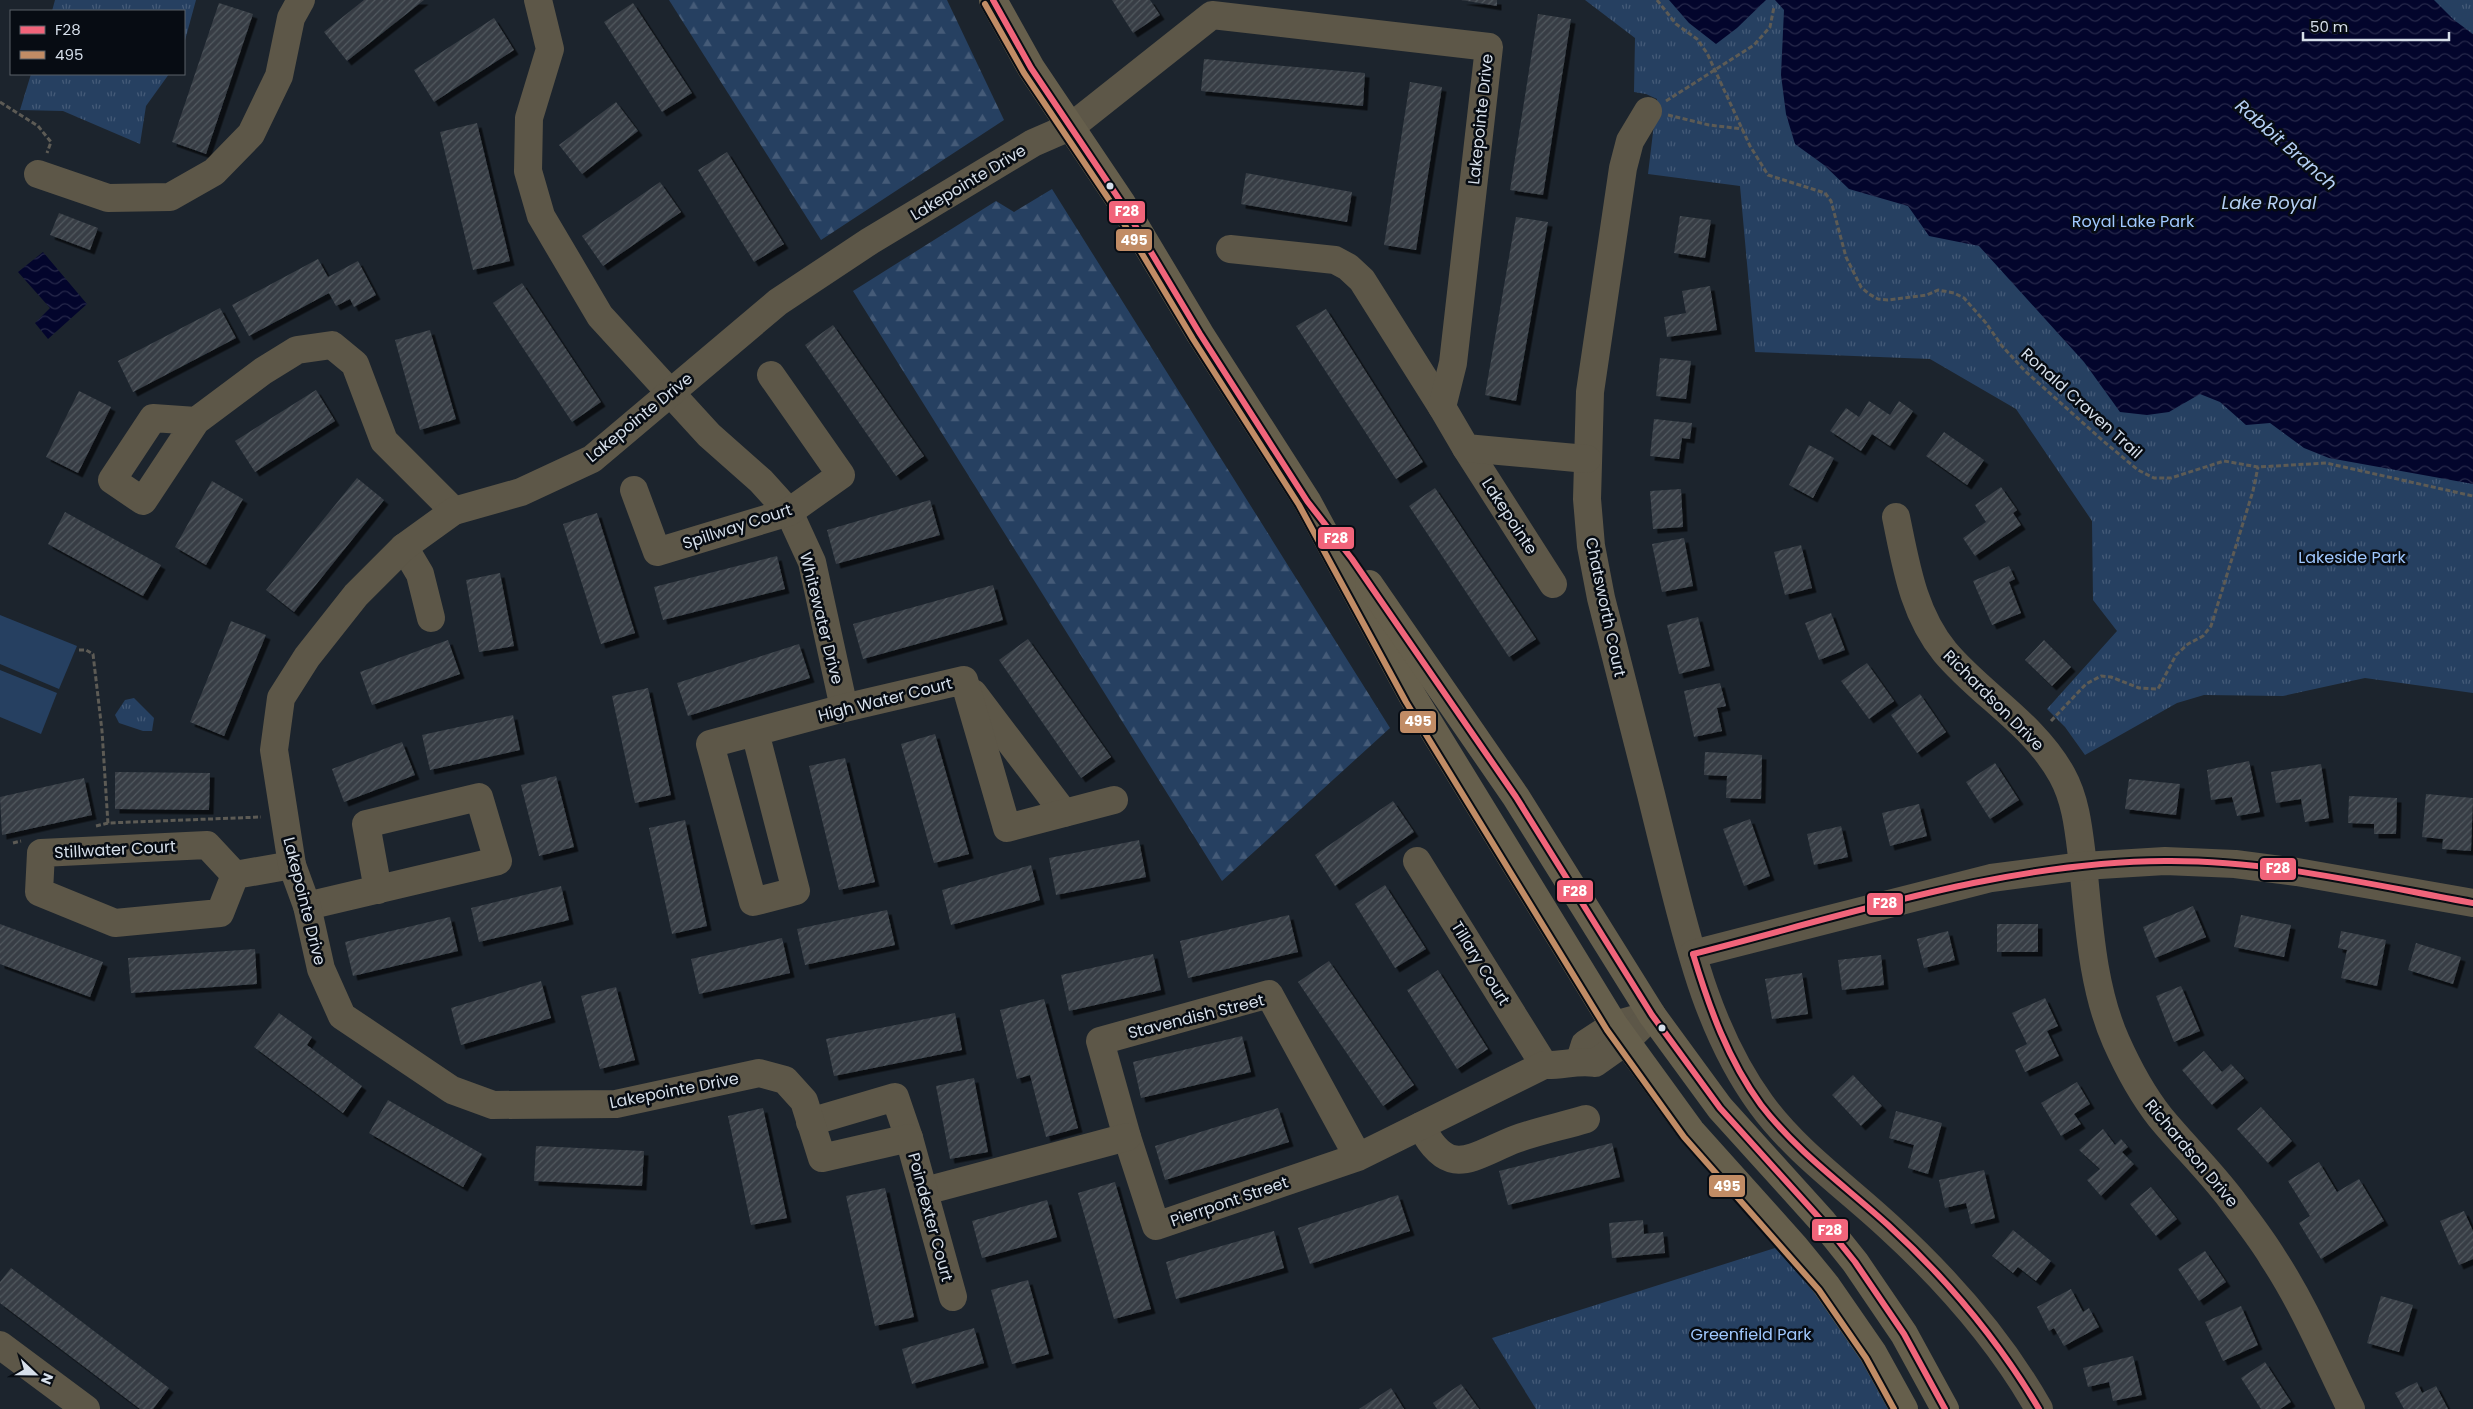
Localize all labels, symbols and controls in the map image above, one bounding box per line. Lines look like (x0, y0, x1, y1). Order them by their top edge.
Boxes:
legend (10, 10, 185, 75)
scale bar (2303, 10, 2449, 42)
text: 50 m (2310, 16, 2348, 37)
text: F28 (55, 19, 81, 40)
text: 495 (55, 44, 83, 65)
street label: Lakepointe Drive (1462, 53, 1499, 186)
water label: Rabbit Branch (2230, 93, 2343, 196)
street label: Lakepointe Drive (906, 139, 1030, 226)
unlabelled marker (1105, 181, 1115, 191)
water label: Lake Royal (2222, 190, 2317, 215)
line badge: F28 (1108, 200, 1146, 224)
text: F28 (1115, 201, 1139, 221)
park label: Royal Lake Park (2072, 210, 2195, 233)
line badge: 495 (1115, 228, 1153, 252)
text: 495 (1120, 230, 1148, 250)
street label: Ronald Craven Trail (2016, 343, 2147, 464)
street label: Lakepointe Drive (581, 367, 698, 468)
street label: Lakepointe (1476, 474, 1543, 559)
street label: Spillway Court (679, 498, 795, 555)
line badge: F28 (1317, 526, 1355, 550)
text: F28 (1324, 528, 1348, 548)
street label: Chatsworth Court (1580, 535, 1632, 679)
park label: Lakeside Park (2298, 546, 2406, 569)
street label: Whitewater Drive (794, 550, 849, 687)
street label: Richardson Drive (1938, 645, 2049, 756)
street label: High Water Court (816, 672, 955, 727)
line badge: 495 (1399, 710, 1437, 734)
text: 495 (1404, 711, 1432, 731)
street label: Stillwater Court (54, 835, 176, 864)
street label: Lakepointe Drive (277, 835, 332, 968)
line badge: F28 (2259, 857, 2297, 881)
text: F28 (2266, 858, 2290, 878)
line badge: F28 (1556, 879, 1594, 903)
text: F28 (1563, 881, 1587, 901)
line badge: F28 (1866, 892, 1904, 916)
text: F28 (1873, 893, 1897, 913)
street label: Tillary Court (1446, 917, 1516, 1010)
street label: Stavendish Street (1126, 988, 1267, 1045)
unlabelled marker (1657, 1023, 1667, 1033)
street label: Lakepointe Drive (607, 1067, 741, 1114)
street label: Richardson Drive (2140, 1094, 2244, 1212)
street label: Poindexter Court (902, 1150, 959, 1284)
street label: Pierrpont Street (1167, 1170, 1291, 1232)
line badge: 495 (1708, 1174, 1746, 1198)
text: 495 (1713, 1176, 1741, 1196)
line badge: F28 (1811, 1218, 1849, 1242)
text: F28 (1818, 1220, 1842, 1240)
park label: Greenfield Park (1691, 1323, 1812, 1346)
north arrow (10, 1349, 60, 1399)
text: N (36, 1370, 58, 1387)

